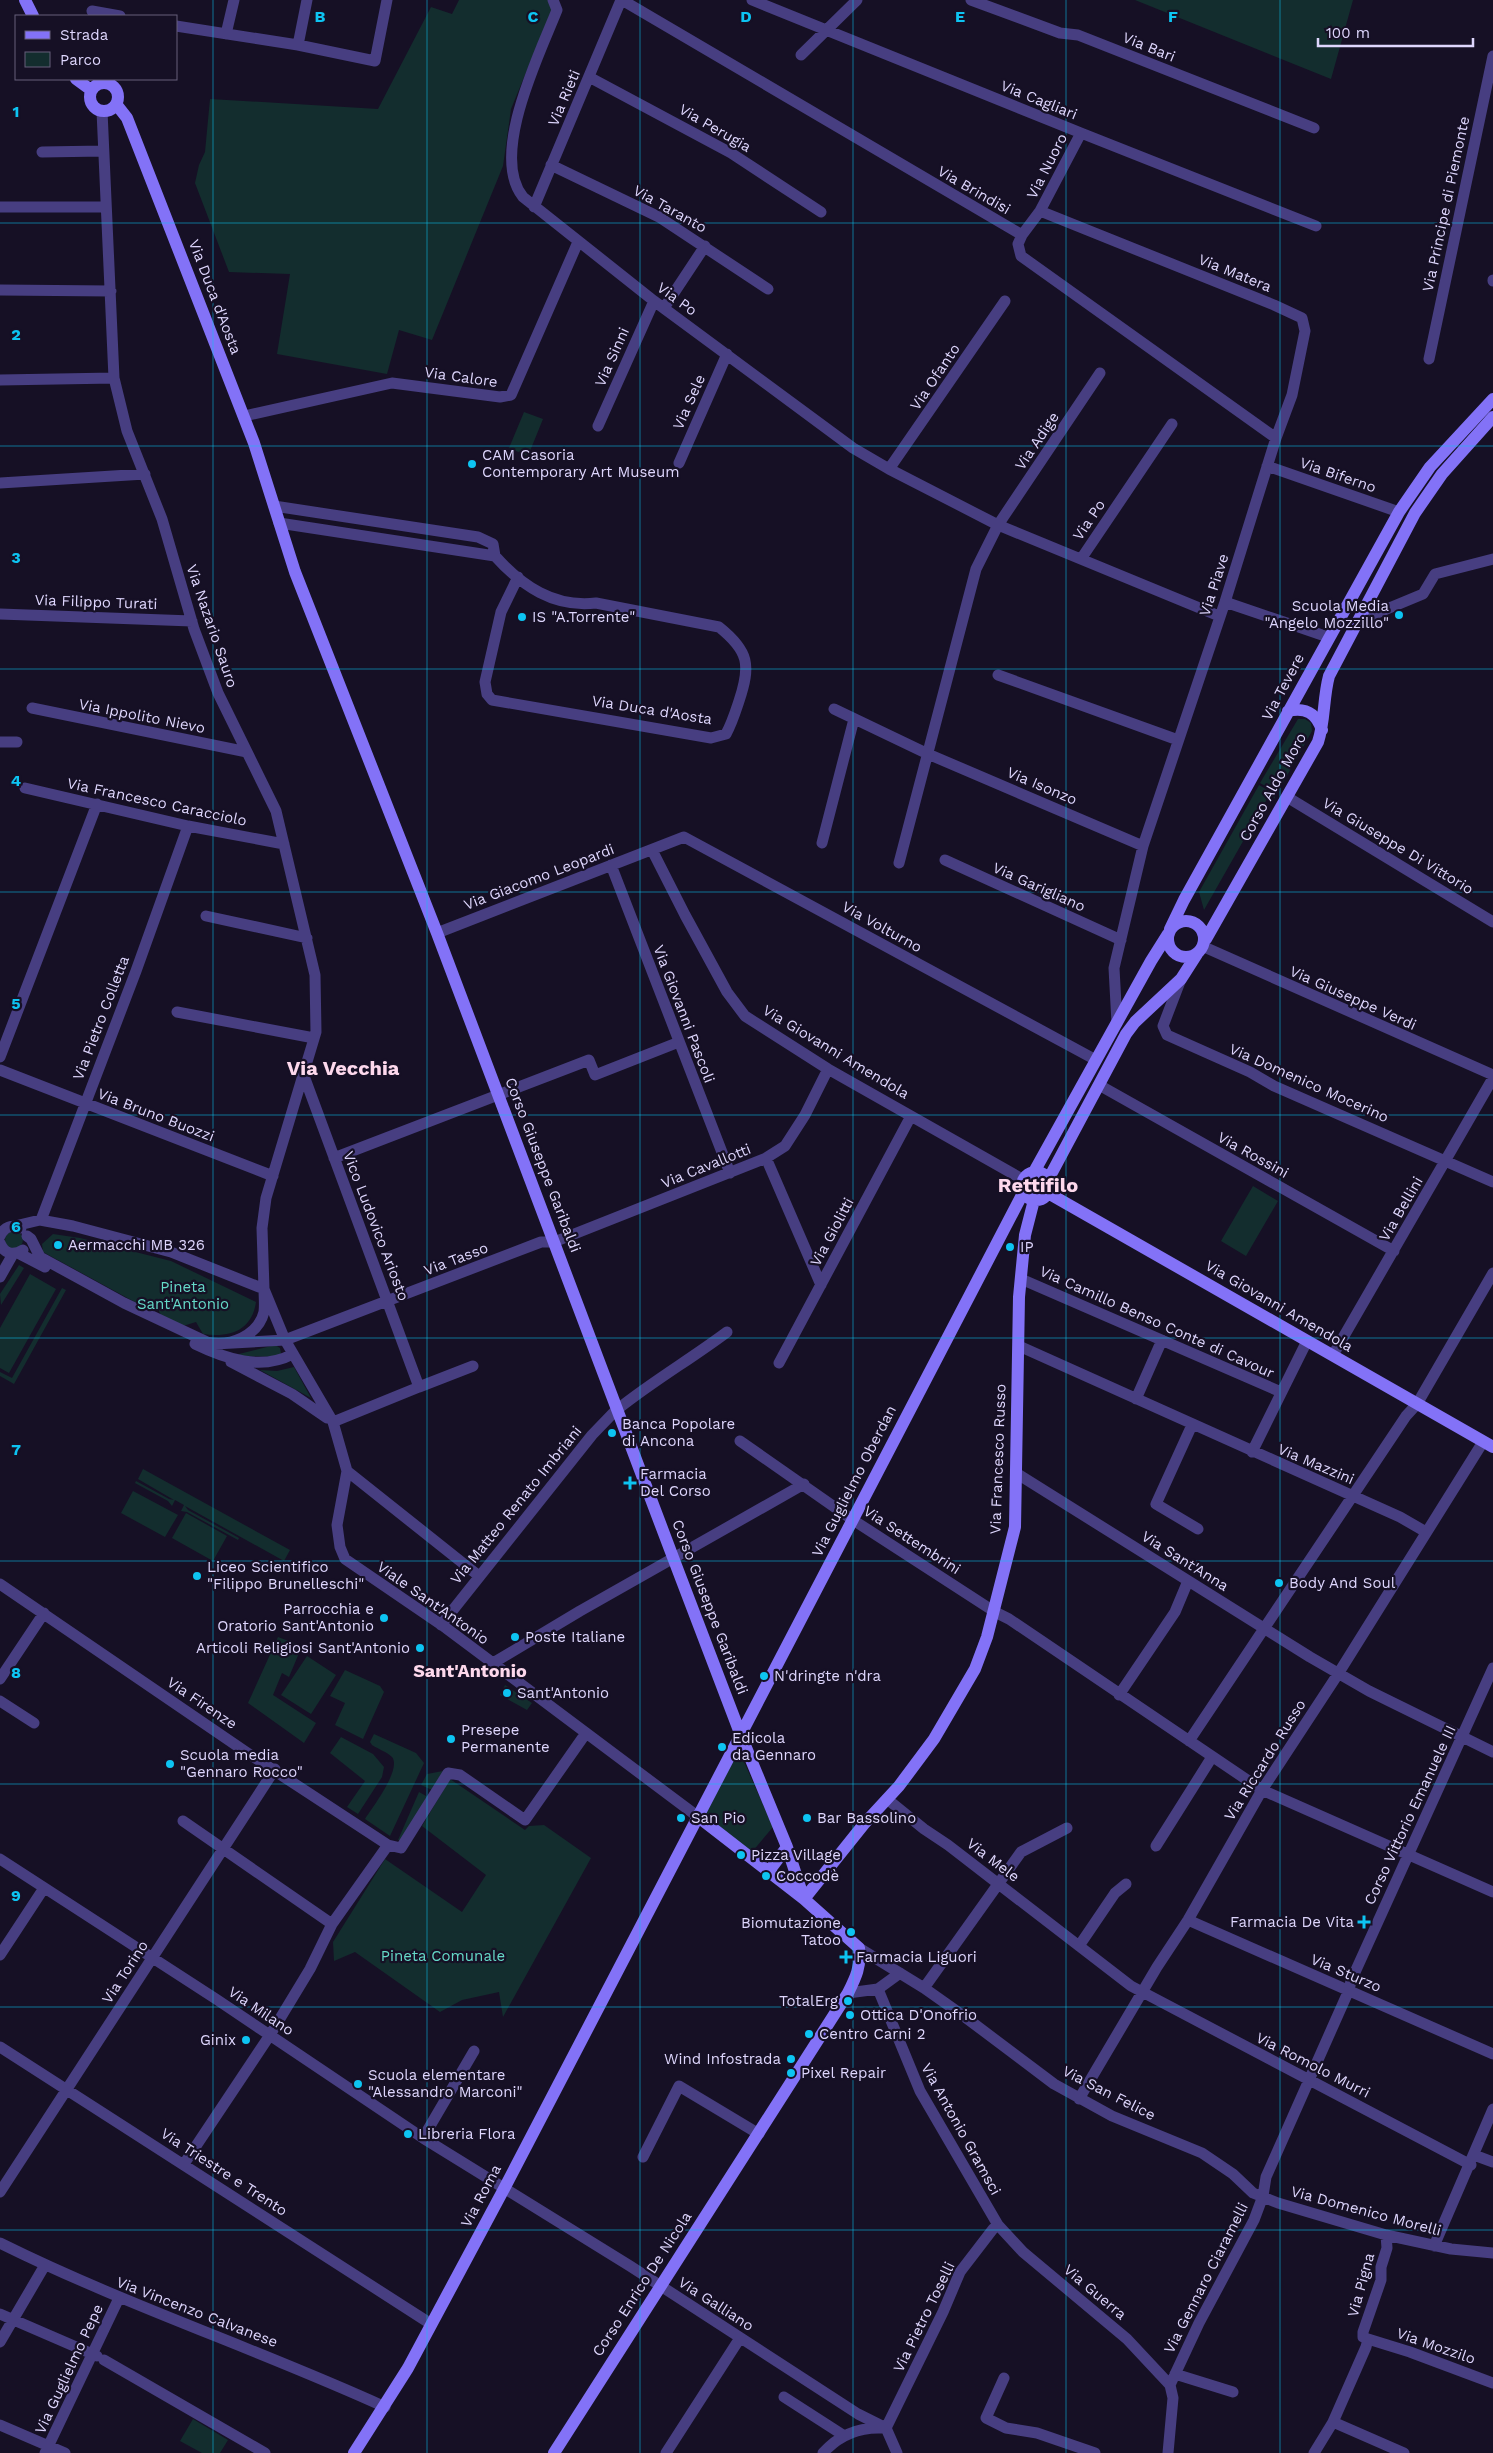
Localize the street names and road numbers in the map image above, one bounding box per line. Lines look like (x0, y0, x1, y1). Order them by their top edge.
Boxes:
street label: Via Bari (1120, 28, 1178, 66)
street label: Via Rieti (544, 67, 584, 129)
street label: Via Cagliari (998, 76, 1080, 124)
street label: Via Perugia (676, 100, 755, 156)
street label: Via Principe di Piemonte (1419, 115, 1473, 293)
street label: Via Nuoro (1023, 130, 1071, 202)
street label: Via Brindisi (934, 162, 1014, 218)
street label: Via Taranto (630, 181, 710, 237)
street label: Via Duca d'Aosta (185, 237, 245, 357)
street label: Via Matera (1196, 250, 1275, 296)
street label: Via Po (654, 278, 700, 320)
street label: Via Sinni (591, 325, 633, 389)
street label: Via Ofanto (906, 340, 964, 414)
street label: Via Calore (423, 363, 499, 391)
street label: Via Sele (669, 372, 709, 432)
street label: Via Adige (1011, 409, 1063, 473)
street label: Via Biferno (1297, 454, 1379, 496)
street label: Via Po (1069, 496, 1109, 544)
street label: Via Piave (1195, 551, 1233, 619)
street label: Via Nazario Sauro (182, 562, 242, 690)
street label: Via Filippo Turati (34, 591, 158, 613)
street label: Via Tevere (1258, 650, 1308, 724)
street label: Via Duca d'Aosta (591, 692, 714, 728)
street label: Via Ippolito Nievo (77, 695, 207, 737)
street label: Corso Aldo Moro (1236, 730, 1310, 844)
street label: Via Isonzo (1004, 763, 1080, 809)
street label: Via Francesco Caracciolo (66, 774, 248, 830)
street label: Via Giuseppe Di Vittorio (1319, 794, 1477, 898)
street label: Via Giacomo Leopardi (461, 840, 617, 914)
street label: Via Garigliano (990, 858, 1088, 916)
street label: Via Volturno (839, 898, 925, 956)
street label: Via Giovanni Pascoli (649, 943, 719, 1085)
street label: Via Pietro Colletta (69, 953, 133, 1083)
street label: Via Giuseppe Verdi (1287, 962, 1419, 1034)
street label: Via Giovanni Amendola (760, 1001, 913, 1103)
street label: Via Domenico Mocerino (1226, 1040, 1392, 1126)
street label: Corso Giuseppe Garibaldi (501, 1075, 585, 1255)
street label: Via Bruno Buozzi (95, 1084, 217, 1146)
street label: Via Rossini (1214, 1128, 1292, 1182)
street label: Via Cavallotti (658, 1140, 754, 1192)
street label: Vico Ludovico Ariosto (339, 1149, 413, 1303)
street label: Via Bellini (1375, 1173, 1427, 1245)
street label: Via Giolitti (806, 1195, 858, 1269)
street label: Via Tasso (421, 1239, 491, 1279)
street label: Via Giovanni Amendola (1202, 1256, 1357, 1356)
street label: Via Camillo Benso Conte di Cavour (1037, 1262, 1277, 1382)
street label: Via Francesco Russo (986, 1383, 1010, 1535)
street label: Via Guglielmo Oberdan (808, 1402, 900, 1560)
street label: Via Matteo Renato Imbriani (447, 1422, 585, 1588)
street label: Via Mazzini (1275, 1440, 1357, 1488)
street label: Via Settembrini (860, 1502, 964, 1578)
street label: Corso Giuseppe Garibaldi (668, 1517, 752, 1697)
street label: Via Sant'Anna (1138, 1527, 1232, 1595)
street label: Viale Sant'Antonio (374, 1558, 492, 1648)
street label: Via Firenze (164, 1673, 240, 1733)
street label: Via Riccardo Russo (1220, 1696, 1310, 1824)
street label: Corso Vittorio Emanuele III (1360, 1722, 1460, 1908)
street label: Via Mele (963, 1834, 1023, 1886)
street label: Via Torino (98, 1937, 152, 2007)
street label: Via Sturzo (1308, 1950, 1384, 1996)
street label: Via Milano (225, 1983, 297, 2039)
street label: Via Romolo Murri (1253, 2028, 1373, 2102)
street label: Via Antonio Gramsci (917, 2060, 1005, 2198)
street label: Via San Felice (1059, 2062, 1159, 2124)
street label: Via Triestre e Trento (157, 2124, 291, 2220)
street label: Via Roma (457, 2161, 505, 2230)
street label: Via Domenico Morelli (1289, 2182, 1443, 2240)
street label: Via Gennaro Ciaramelli (1160, 2200, 1252, 2356)
street label: Corso Enrico De Nicola (589, 2208, 696, 2360)
street label: Via Pigna (1344, 2250, 1378, 2319)
street label: Via Pietro Toselli (889, 2259, 959, 2375)
street label: Via Guerra (1060, 2261, 1130, 2324)
street label: Via Vincenzo Calvanese (114, 2273, 280, 2351)
street label: Via Galliano (675, 2273, 757, 2335)
street label: Via Guglielmo Pepe (31, 2301, 107, 2437)
street label: Via Mozzilo (1394, 2324, 1478, 2368)

